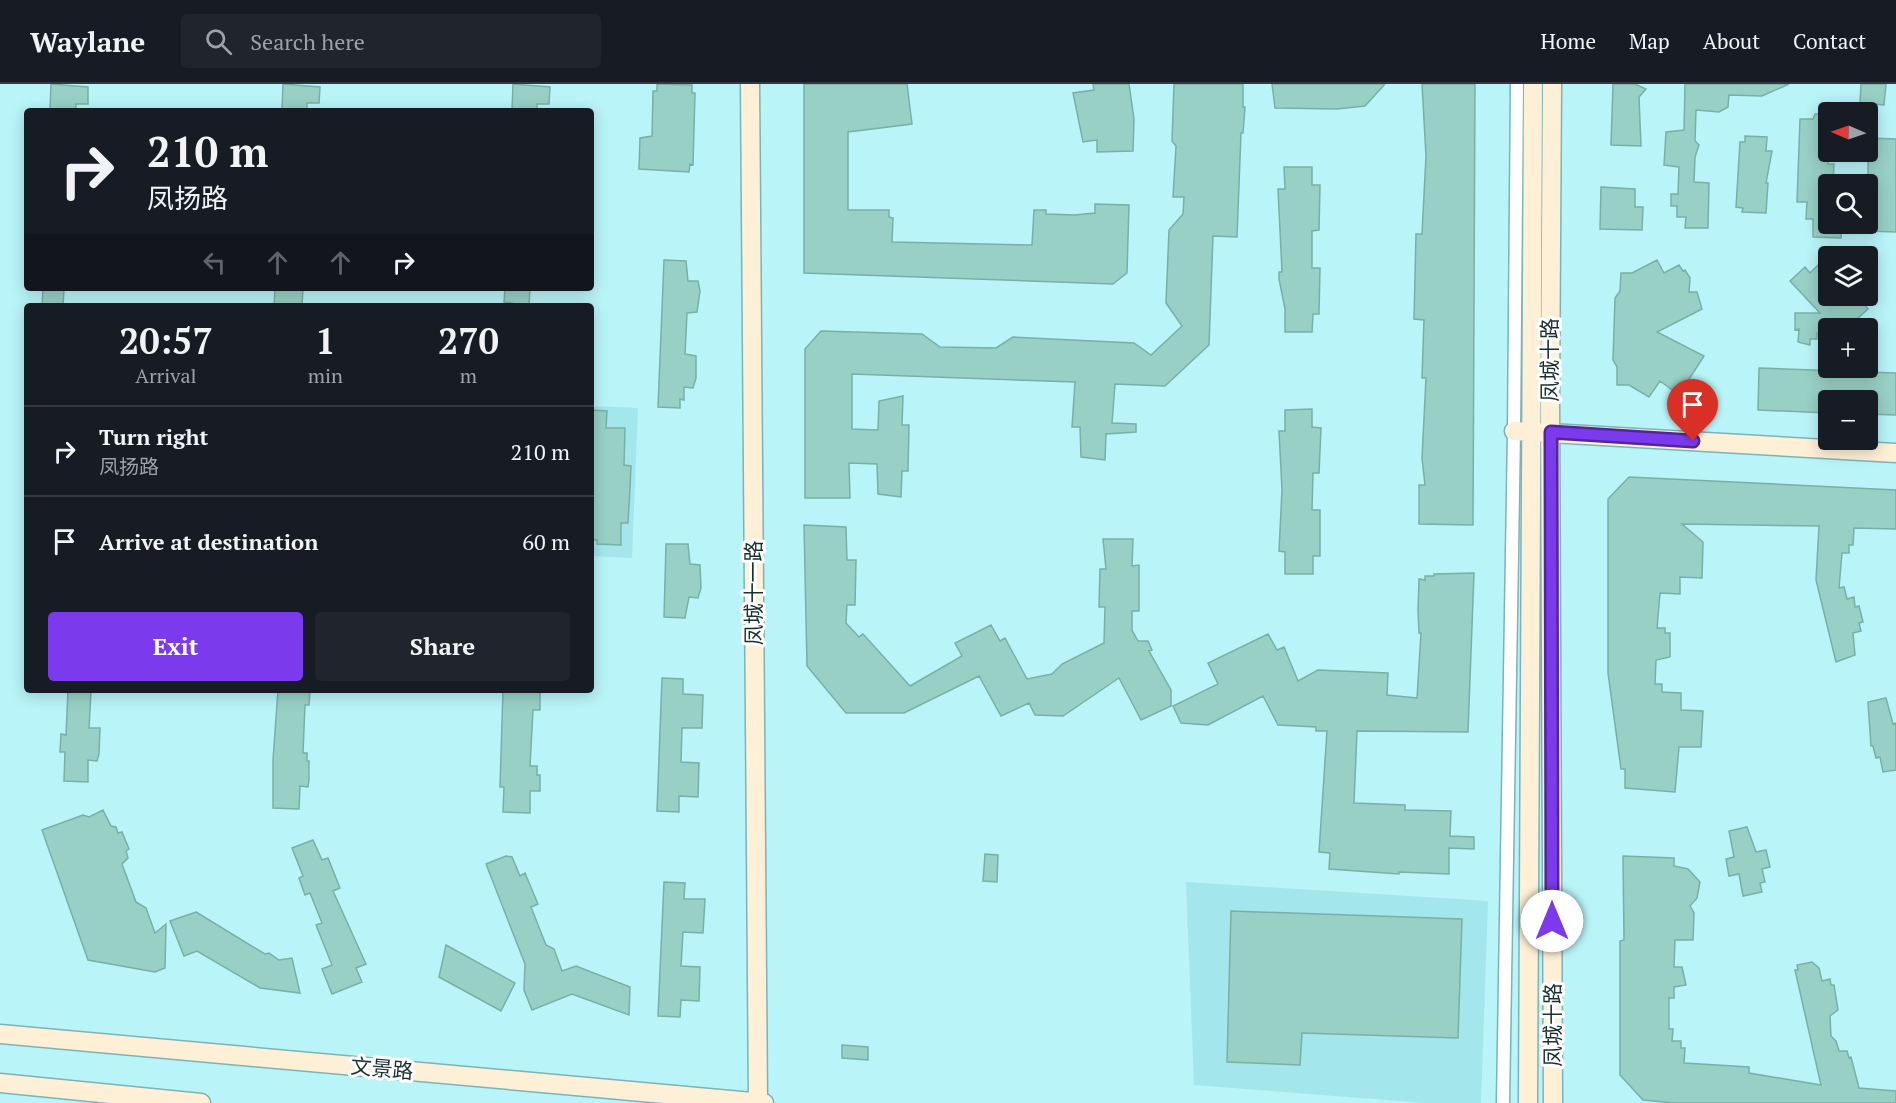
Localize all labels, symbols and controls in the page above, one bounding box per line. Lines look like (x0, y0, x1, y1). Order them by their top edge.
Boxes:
search box (181, 14, 601, 68)
text: Waylane (30, 23, 145, 60)
icon: search (202, 25, 235, 58)
text: Search here (250, 27, 365, 56)
text: Home (1540, 27, 1596, 55)
text: Map (1629, 27, 1670, 55)
text: About (1703, 27, 1760, 55)
text: Contact (1793, 27, 1866, 55)
north arrow (1818, 102, 1878, 162)
map controls (1818, 102, 1878, 450)
text: 210 m (147, 123, 268, 179)
icon: right (48, 132, 126, 210)
button: search (1818, 174, 1878, 234)
text: 凤扬路 (147, 180, 228, 216)
icon: left (198, 246, 231, 279)
icon: ahead (261, 246, 294, 279)
icon: ahead (324, 246, 357, 279)
icon: right (387, 246, 420, 279)
button: layers (1818, 246, 1878, 306)
text: 20:57 (119, 317, 213, 364)
text: 1 (315, 317, 336, 364)
text: 270 (438, 317, 499, 364)
street label: 凤城十路 (1535, 318, 1563, 402)
button: + (1818, 318, 1878, 378)
text: Arrival (135, 362, 197, 389)
text: min (308, 362, 343, 389)
text: m (460, 362, 477, 389)
pin (1667, 379, 1718, 441)
icon: arrive (1676, 388, 1709, 421)
button: − (1818, 390, 1878, 450)
text: Turn right (99, 422, 208, 451)
icon: right (48, 435, 81, 468)
text: 210 m (510, 437, 570, 466)
text: 凤扬路 (99, 453, 159, 480)
icon: arrive (48, 525, 81, 558)
text: Arrive at destination (99, 527, 318, 556)
text: 60 m (522, 527, 570, 556)
street label: 凤城十一路 (739, 541, 767, 646)
button: Exit (48, 612, 303, 681)
button: Share (315, 612, 570, 681)
position arrow (1520, 889, 1584, 953)
street label: 凤城十路 (1538, 983, 1566, 1067)
street label: 文景路 (349, 1051, 415, 1085)

